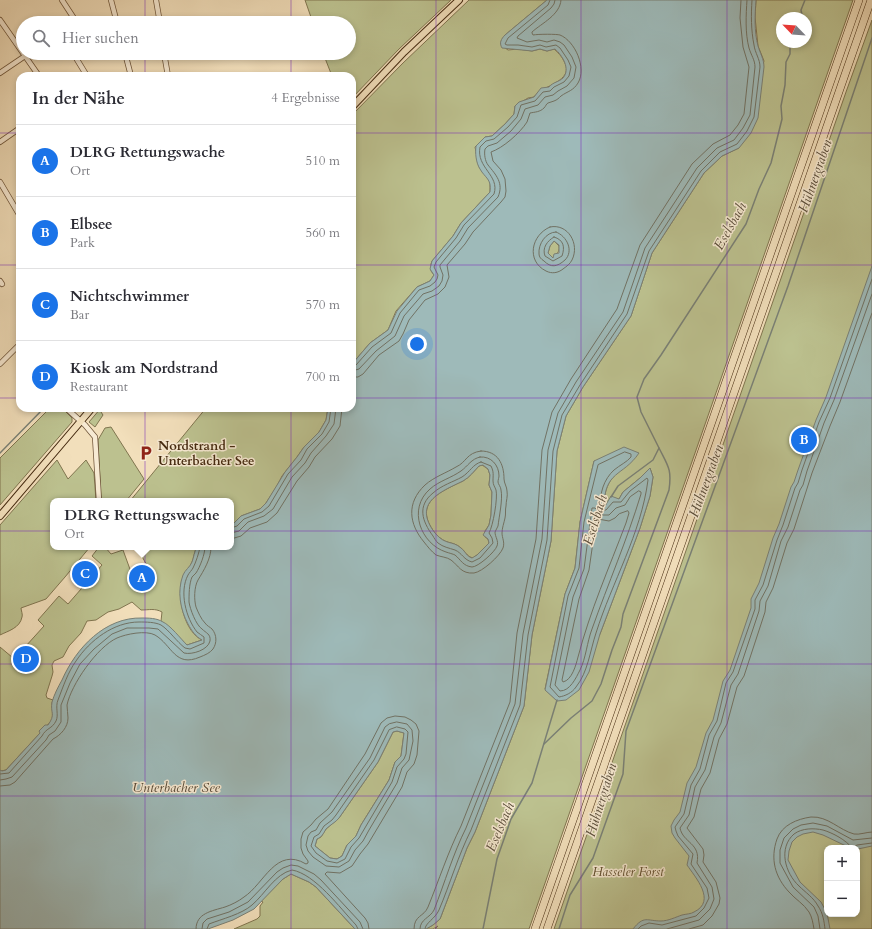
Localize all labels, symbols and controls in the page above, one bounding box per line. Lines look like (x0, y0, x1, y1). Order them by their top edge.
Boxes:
north arrow (776, 12, 812, 48)
search box (16, 16, 356, 60)
icon: search (30, 27, 52, 49)
text: Hier suchen (62, 28, 139, 48)
text: In der Nähe (32, 87, 125, 110)
text: 4 Ergebnisse (271, 89, 340, 107)
water label: Hühnergraben (794, 137, 836, 215)
text: DLRG Rettungswache (70, 142, 225, 162)
text: A (40, 152, 50, 170)
text: 510 m (306, 152, 340, 170)
text: Ort (70, 162, 90, 180)
water label: Eselsbach (709, 199, 751, 253)
text: Elbsee (70, 214, 112, 234)
text: B (40, 224, 50, 242)
text: 560 m (306, 224, 340, 242)
text: Park (70, 234, 95, 252)
text: Nichtschwimmer (70, 286, 189, 306)
text: C (40, 296, 50, 314)
text: 570 m (306, 296, 340, 314)
text: Bar (70, 306, 89, 324)
your location (407, 334, 427, 354)
text: Kiosk am Nordstrand (70, 358, 218, 378)
text: D (39, 368, 51, 386)
text: 700 m (306, 368, 340, 386)
text: Restaurant (70, 378, 128, 396)
pin: B (791, 425, 817, 455)
place label: Nordstrand - Unterbacher See (158, 437, 254, 470)
water label: Hühnergraben (684, 442, 728, 520)
parking icon: Nordstrand - Unterbacher See (137, 444, 155, 462)
water label: Eselsbach (578, 492, 612, 548)
popup (50, 498, 234, 550)
text: DLRG Rettungswache (64, 505, 220, 525)
text: Ort (64, 525, 84, 543)
pin: C (72, 559, 98, 589)
pin: A (129, 563, 155, 593)
pin: D (13, 644, 39, 674)
water label: Hühnergraben (581, 761, 621, 839)
water label: Unterbacher See (132, 778, 221, 797)
water label: Eselsbach (481, 799, 519, 855)
map controls (824, 845, 860, 917)
button: + (824, 845, 860, 881)
park label: Hasseler Forst (592, 863, 664, 881)
button: − (824, 881, 860, 917)

